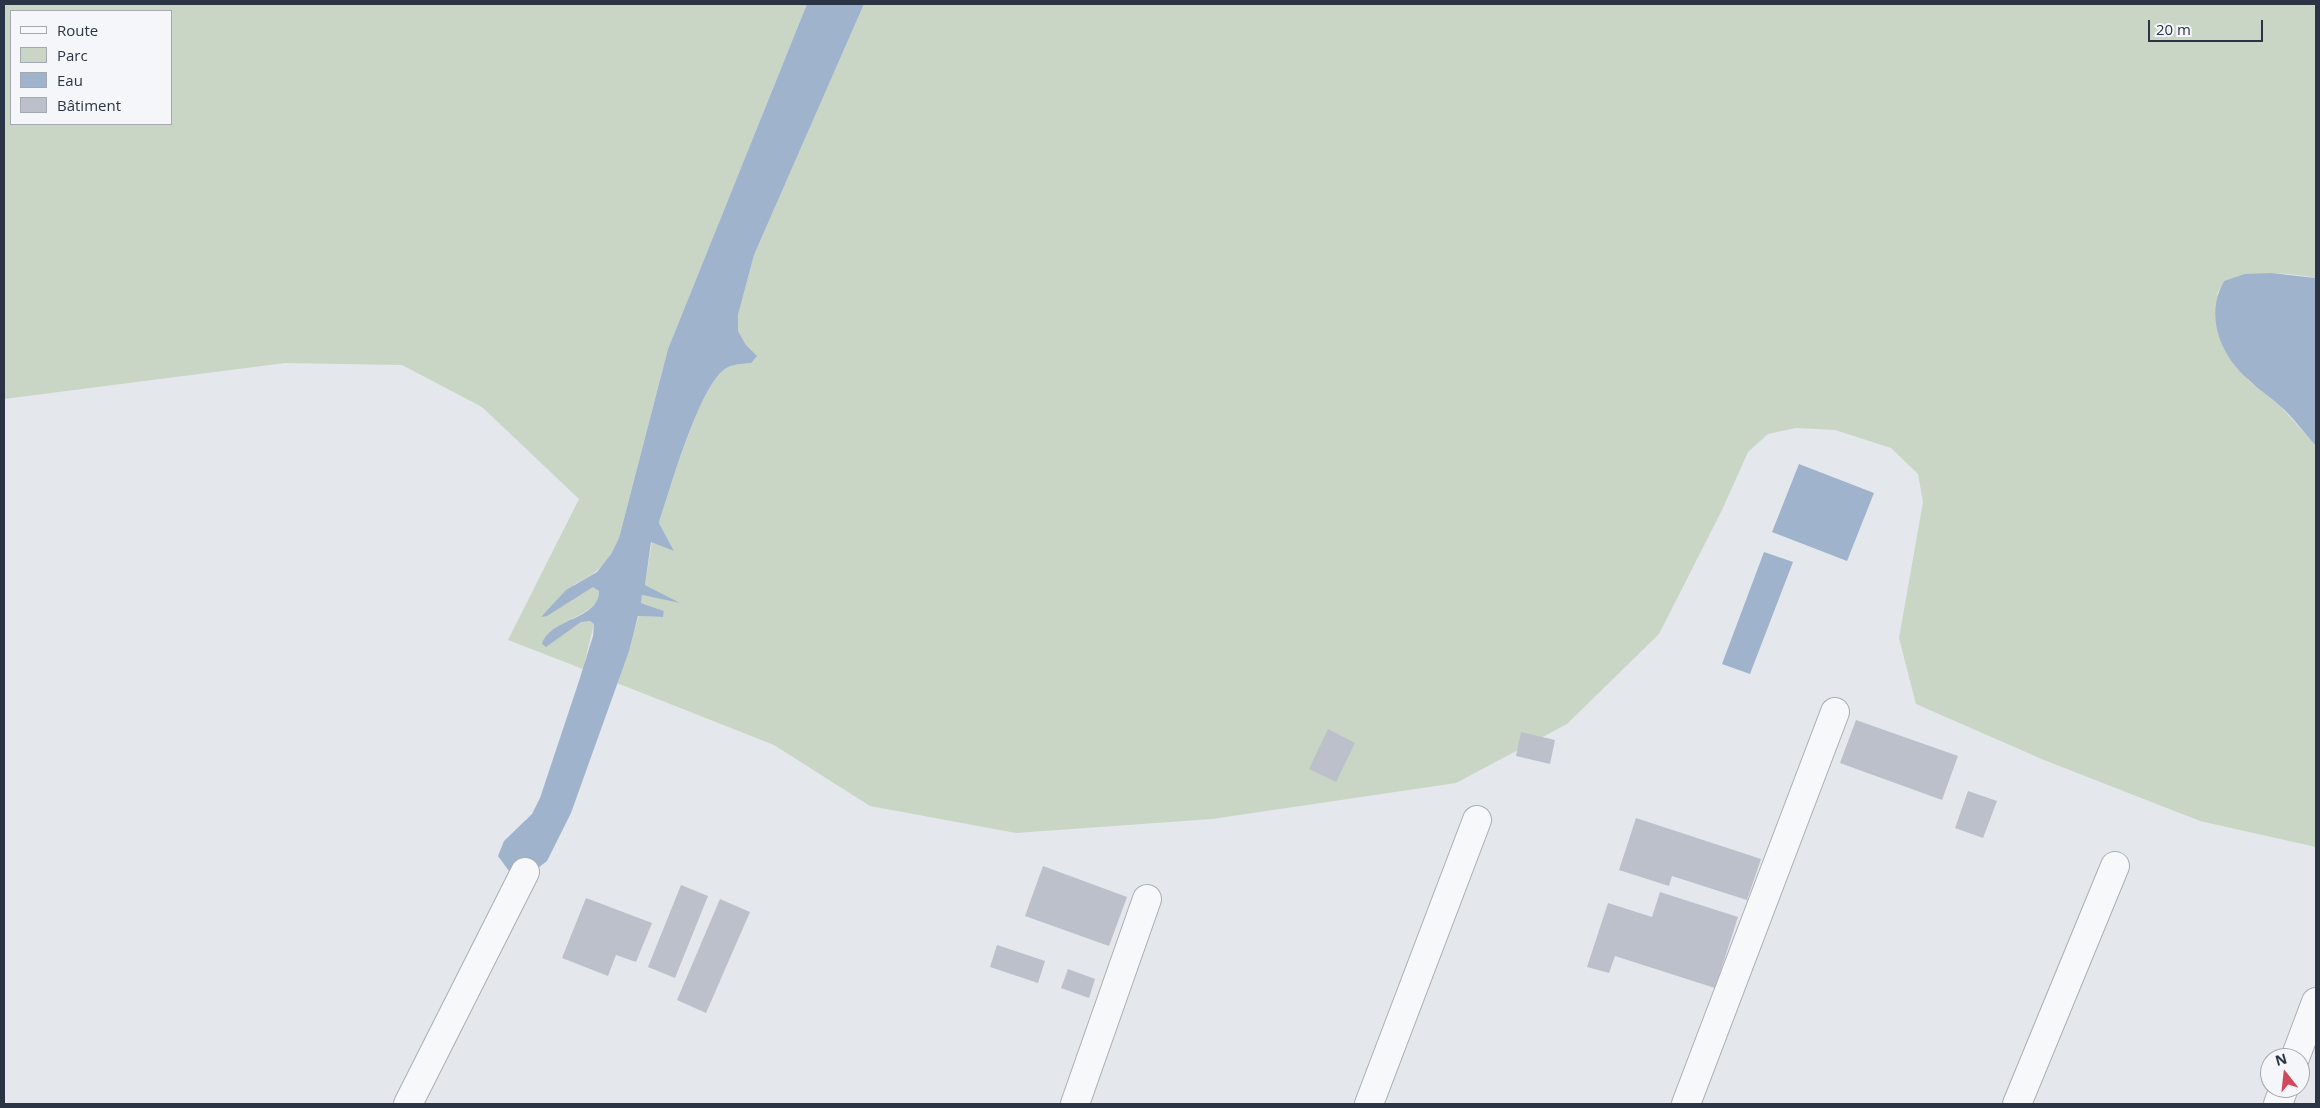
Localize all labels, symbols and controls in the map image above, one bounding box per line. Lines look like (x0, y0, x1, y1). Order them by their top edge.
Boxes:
legend (10, 10, 172, 125)
scale bar (2150, 10, 2265, 42)
text: 20 m (2156, 19, 2191, 39)
text: Route (57, 20, 98, 40)
text: Parc (57, 45, 88, 65)
text: Eau (57, 70, 83, 90)
text: Bâtiment (57, 95, 121, 115)
north arrow (2260, 1048, 2310, 1098)
text: N (2273, 1048, 2289, 1070)

